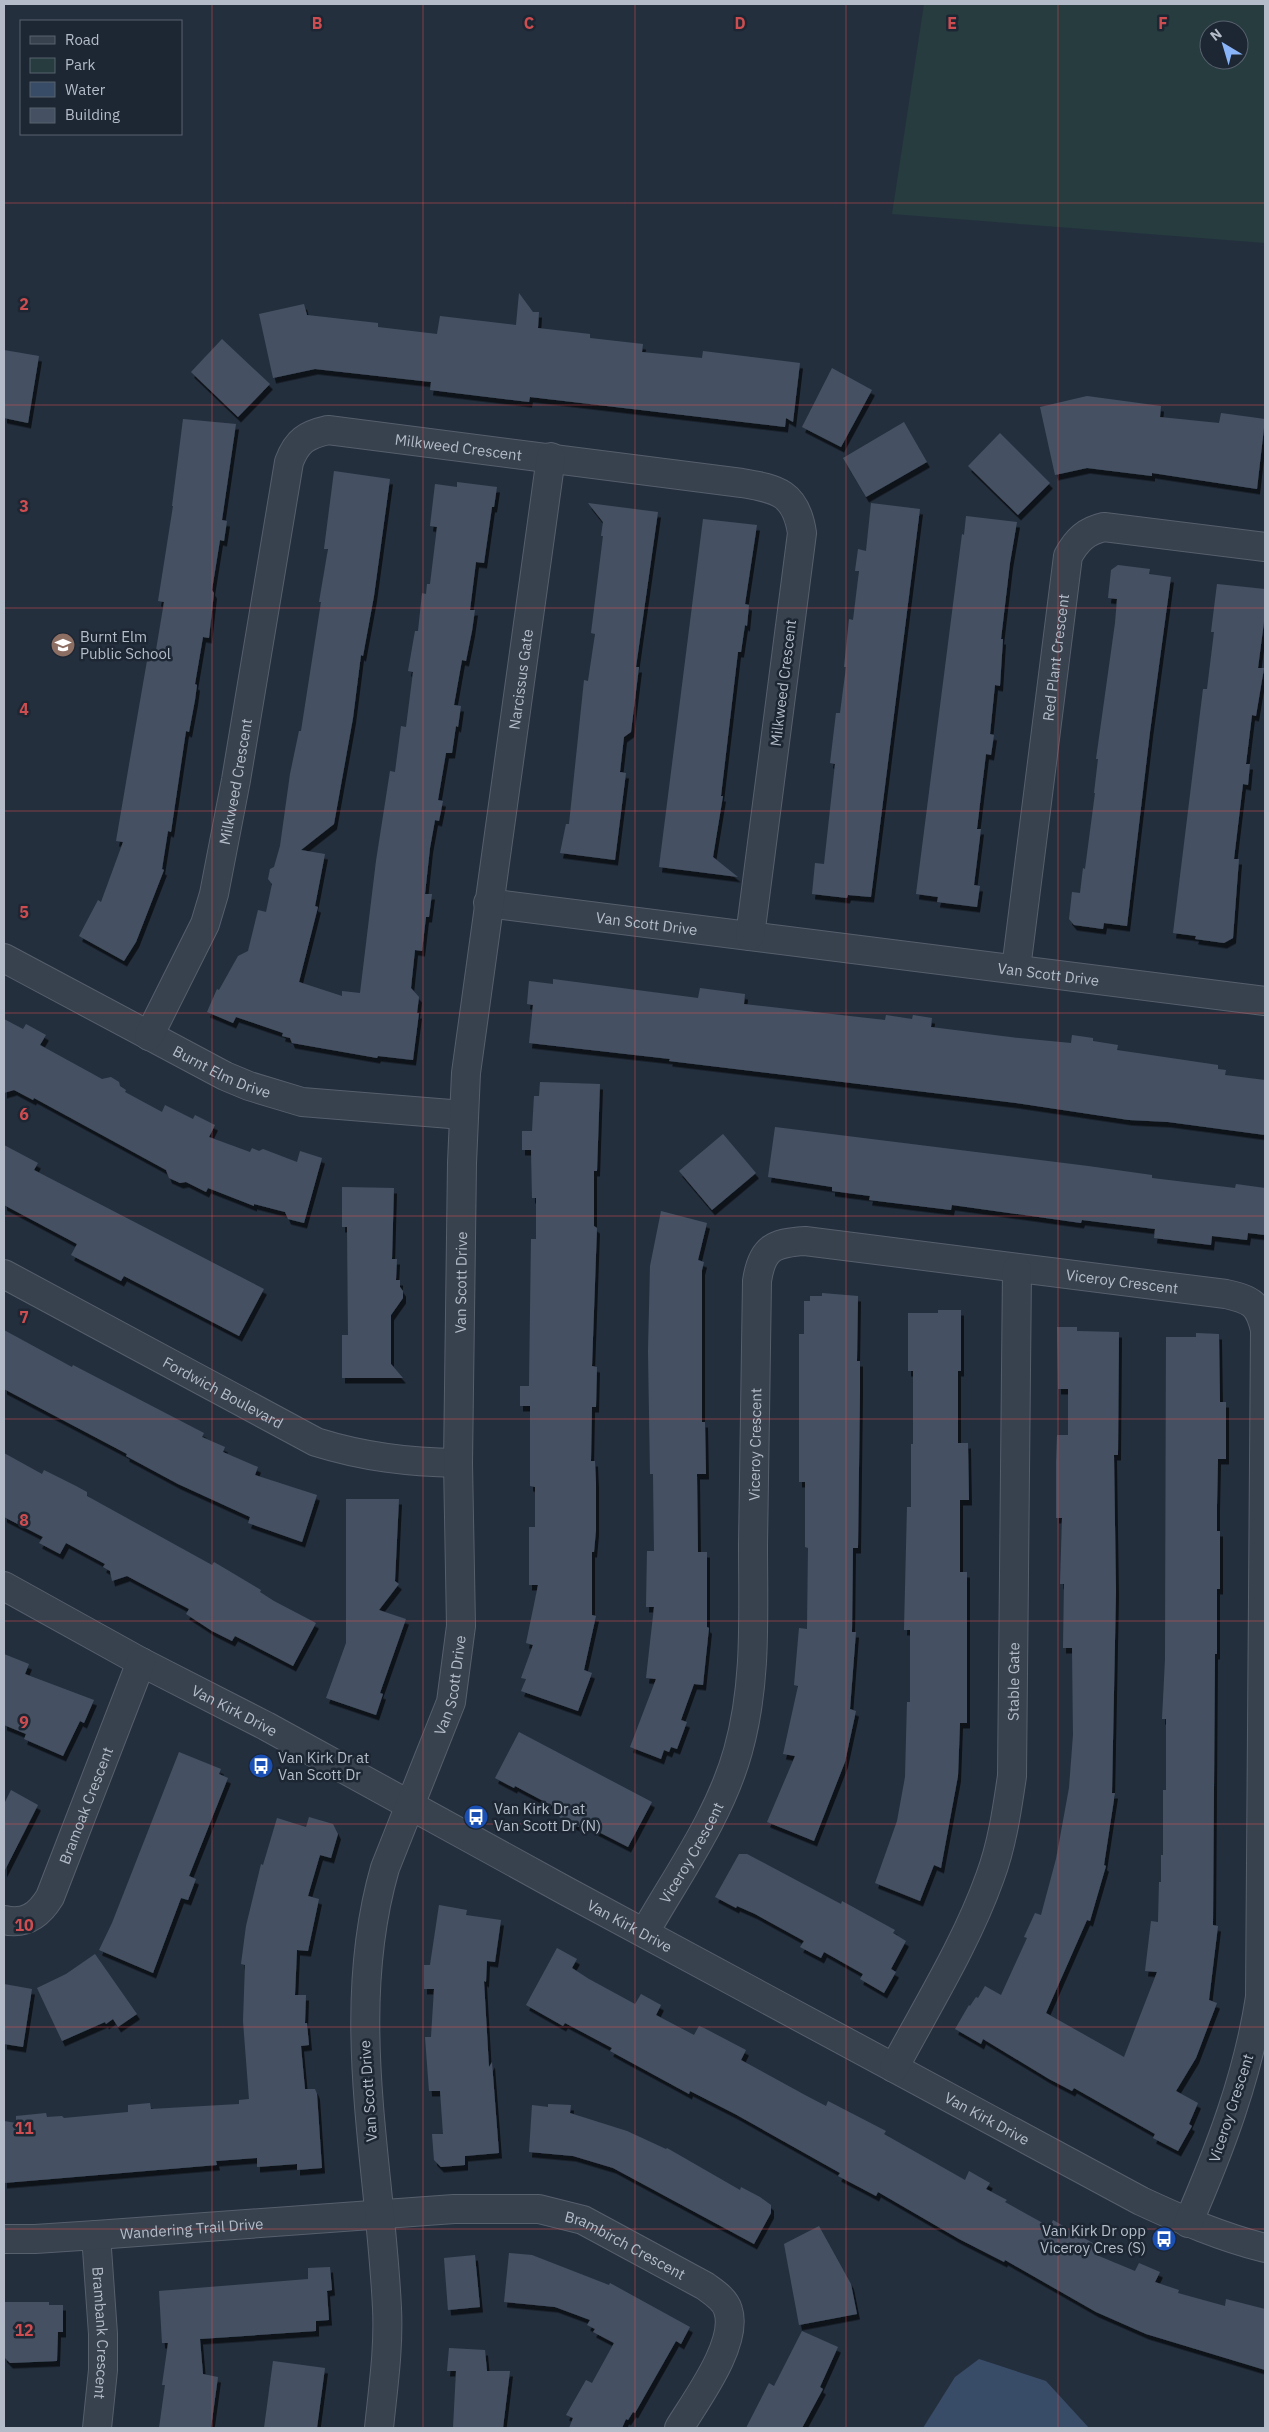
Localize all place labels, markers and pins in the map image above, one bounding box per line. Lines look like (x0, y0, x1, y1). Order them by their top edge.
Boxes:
place label: Burnt Elm Public School (80, 627, 171, 663)
school or university icon: Burnt Elm Public School (50, 632, 76, 658)
place label: Van Kirk Dr at Van Scott Dr (278, 1748, 369, 1784)
bus stop icon: Van Kirk Dr at Van Scott Dr (248, 1753, 274, 1779)
place label: Van Kirk Dr at Van Scott Dr (N) (494, 1799, 601, 1835)
bus stop icon: Van Kirk Dr at Van Scott Dr (N) (463, 1804, 489, 1830)
place label: Van Kirk Dr opp Viceroy Cres (S) (1040, 2221, 1146, 2257)
bus stop icon: Van Kirk Dr opp Viceroy Cres (S) (1151, 2226, 1177, 2252)

